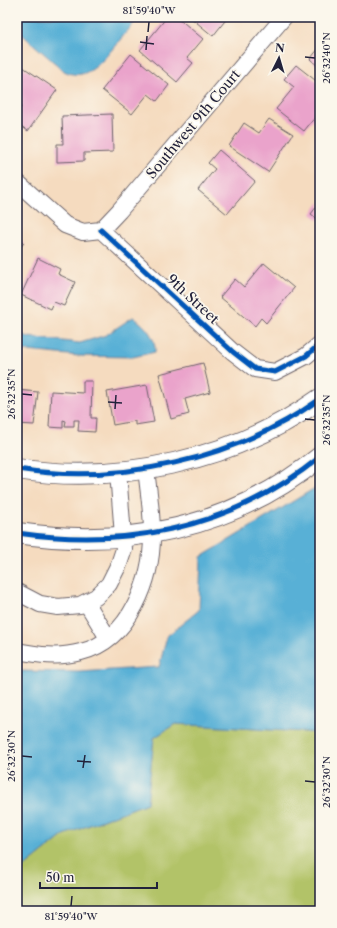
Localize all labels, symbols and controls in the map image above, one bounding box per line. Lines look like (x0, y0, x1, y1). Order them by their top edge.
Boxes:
text: 81°59'40"W (122, 4, 177, 17)
text: 26°32'40"N (320, 32, 333, 84)
north arrow (259, 38, 299, 78)
text: N (274, 41, 286, 55)
street label: Southwest 9th Court (142, 66, 244, 182)
street label: 9th Street (163, 270, 223, 328)
text: 26°32'35"N (5, 368, 18, 420)
text: 26°32'35"N (320, 394, 333, 446)
text: 26°32'30"N (5, 730, 18, 782)
text: 26°32'30"N (320, 756, 333, 808)
scale bar (40, 864, 157, 890)
text: 50 m (46, 870, 75, 885)
text: 81°59'40"W (44, 910, 99, 923)

